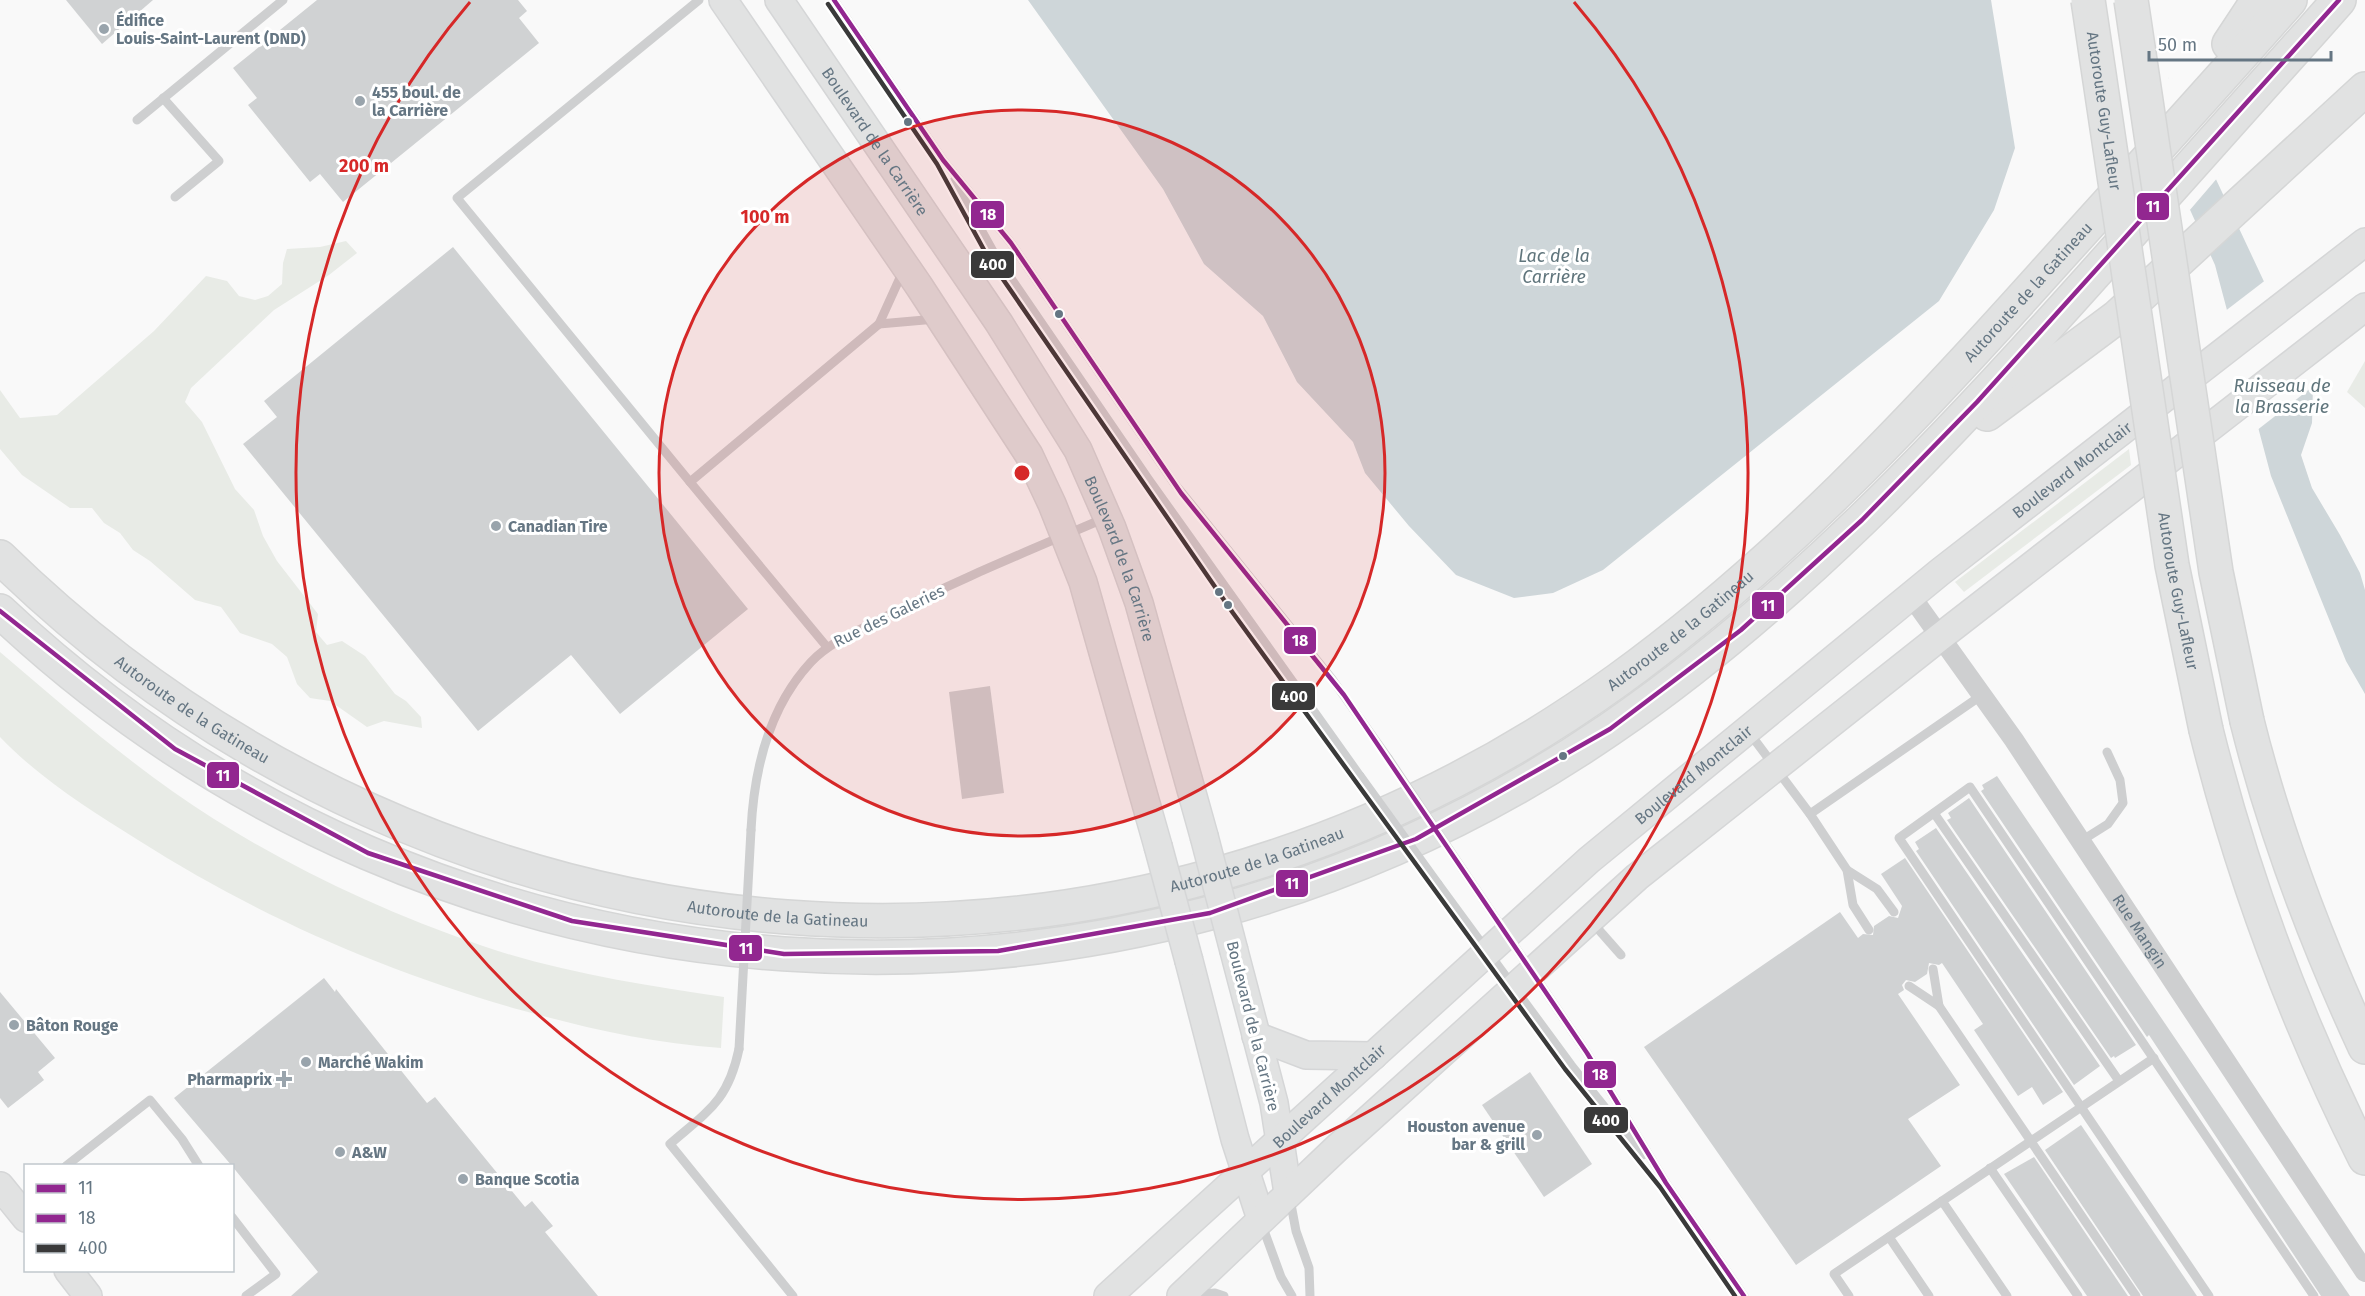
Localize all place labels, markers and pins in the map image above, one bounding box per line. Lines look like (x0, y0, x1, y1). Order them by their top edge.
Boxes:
place label: Édifice Louis-Saint-Laurent (DND) (116, 10, 306, 48)
marker: Édifice Louis-Saint-Laurent (DND) (97, 22, 111, 36)
place label: 455 boul. de la Carrière (372, 83, 461, 120)
marker: 455 boul. de la Carrière (353, 94, 367, 108)
unlabelled marker (902, 116, 914, 128)
unlabelled marker (1053, 308, 1065, 320)
centre of rings (1012, 463, 1032, 483)
place label: Canadian Tire (508, 517, 608, 536)
marker: Canadian Tire (489, 519, 503, 533)
unlabelled marker (1213, 586, 1225, 598)
unlabelled marker (1222, 599, 1234, 611)
unlabelled marker (1557, 750, 1569, 762)
place label: Bâton Rouge (26, 1016, 118, 1035)
marker: Bâton Rouge (7, 1018, 21, 1032)
place label: Marché Wakim (318, 1053, 424, 1072)
marker: Marché Wakim (299, 1055, 313, 1069)
place label: Pharmaprix (187, 1070, 273, 1089)
marker: Pharmaprix (277, 1072, 291, 1086)
place label: Houston avenue bar & grill (1407, 1117, 1525, 1154)
marker: Houston avenue bar & grill (1530, 1128, 1544, 1142)
place label: A&W (351, 1143, 387, 1162)
marker: A&W (333, 1145, 347, 1159)
place label: Banque Scotia (475, 1170, 580, 1189)
marker: Banque Scotia (456, 1172, 470, 1186)

